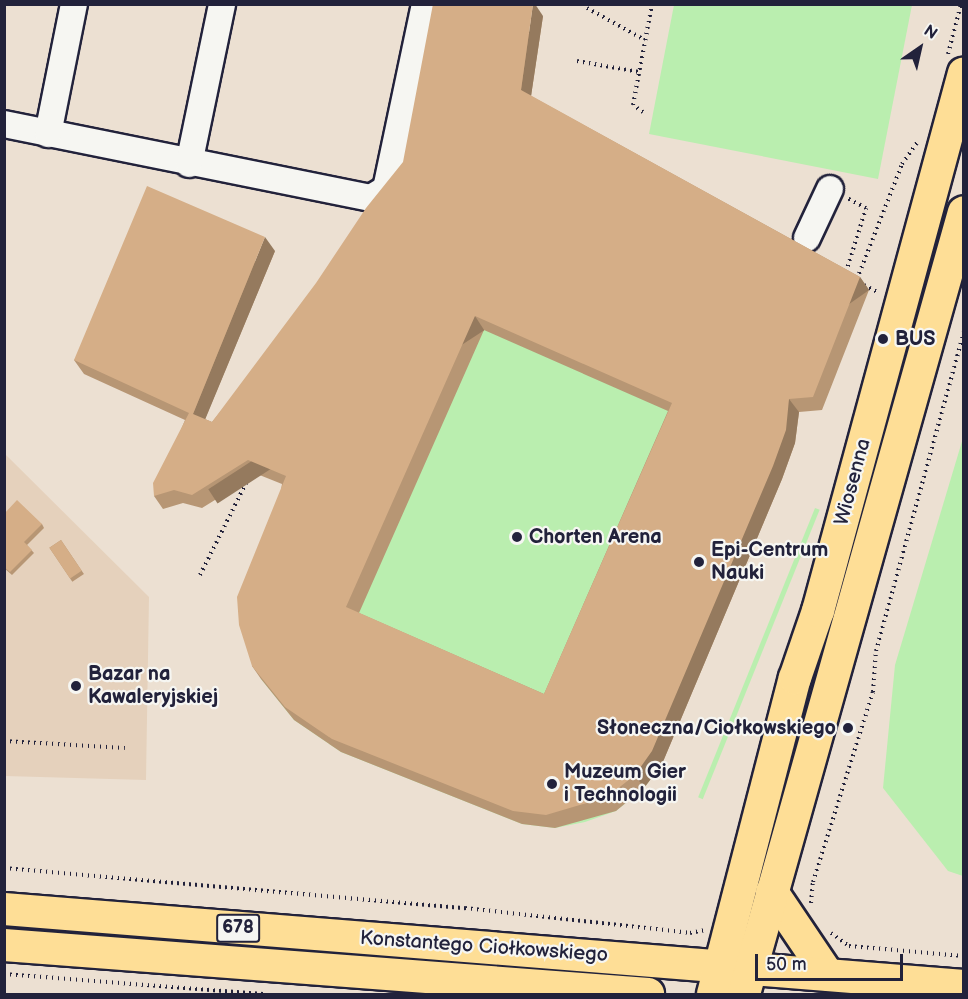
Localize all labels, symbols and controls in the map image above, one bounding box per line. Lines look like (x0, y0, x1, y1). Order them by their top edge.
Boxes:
north arrow (890, 18, 950, 78)
text: N (920, 21, 941, 44)
place label: BUS (895, 327, 935, 351)
marker: BUS (876, 332, 890, 346)
street label: Wiosenna (830, 436, 876, 528)
place label: Chorten Arena (529, 525, 662, 549)
marker: Chorten Arena (510, 530, 524, 544)
place label: Epi-Centrum Nauki (711, 538, 828, 585)
marker: Epi-Centrum Nauki (692, 555, 706, 569)
place label: Bazar na Kawaleryjskiej (88, 662, 218, 709)
marker: Bazar na Kawaleryjskiej (69, 679, 83, 693)
place label: Słoneczna/Ciołkowskiego (597, 716, 836, 740)
marker: Słoneczna/Ciołkowskiego (841, 721, 855, 735)
place label: Muzeum Gier i Technologii (564, 760, 686, 807)
marker: Muzeum Gier i Technologii (545, 777, 559, 791)
road number: 678 (216, 913, 260, 943)
street label: Konstantego Ciołkowskiego (359, 926, 609, 968)
scale bar (758, 942, 906, 980)
text: 50 m (766, 954, 807, 975)

